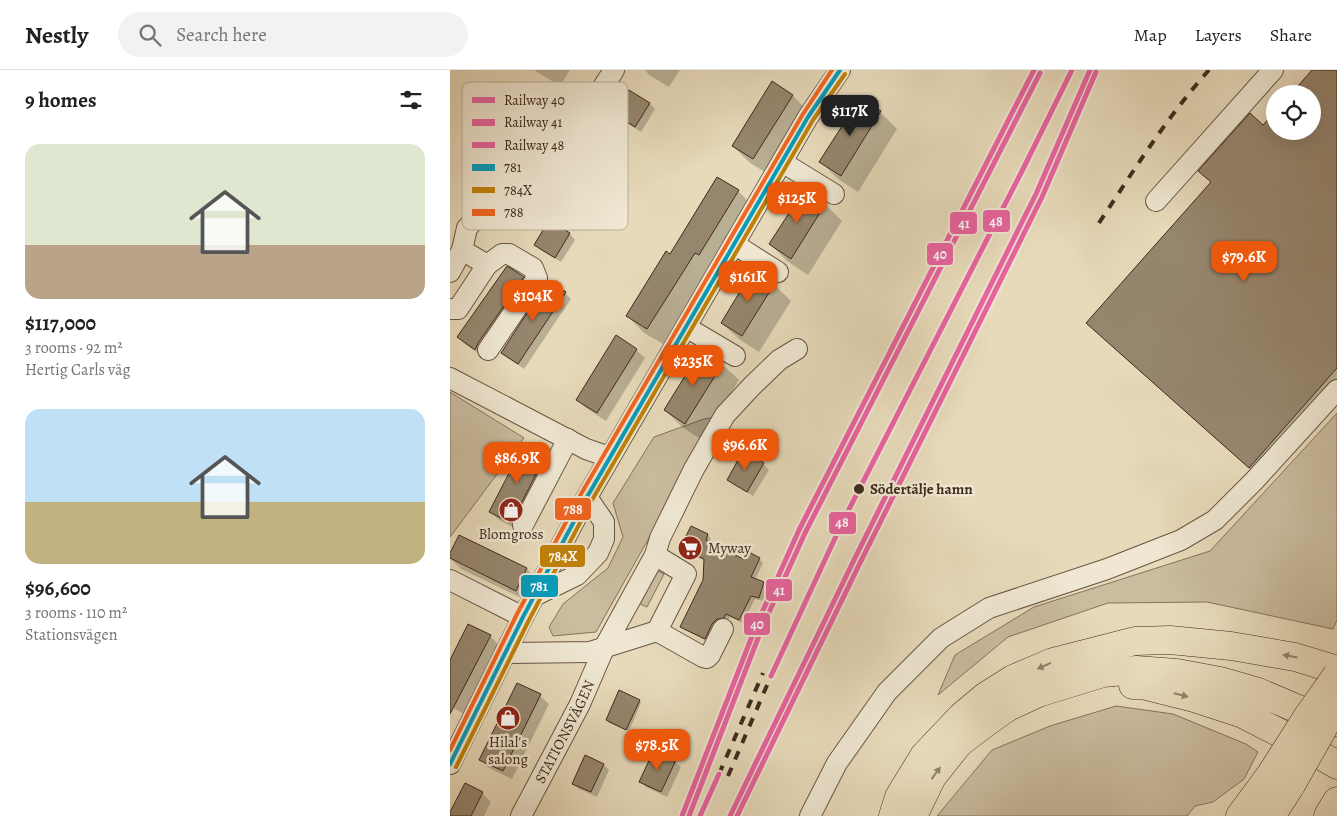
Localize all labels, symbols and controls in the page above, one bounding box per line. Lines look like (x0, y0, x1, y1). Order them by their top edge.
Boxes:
search box (118, 12, 468, 57)
text: Nestly (25, 19, 88, 51)
icon: search (136, 21, 164, 49)
text: Search here (176, 22, 267, 48)
text: Map (1134, 23, 1167, 47)
text: Layers (1195, 23, 1242, 47)
text: Share (1270, 23, 1312, 47)
legend (462, 82, 628, 230)
map controls (1266, 85, 1321, 140)
button: locate (1266, 85, 1321, 140)
text: 9 homes (25, 86, 96, 114)
icon: filters (397, 86, 425, 114)
text: Railway 40 (504, 91, 565, 110)
pin: $117K (815, 94, 885, 137)
text: $117K (832, 100, 868, 122)
text: Railway 41 (504, 113, 562, 132)
text: Railway 48 (504, 136, 564, 155)
text: 781 (504, 158, 522, 177)
icon: home (180, 177, 270, 267)
text: 784X (504, 181, 533, 200)
pin: $125K (762, 182, 832, 224)
text: $125K (778, 187, 816, 209)
text: 788 (504, 203, 524, 222)
line badge: 48 (982, 209, 1011, 233)
line badge: 41 (949, 211, 978, 235)
text: 48 (989, 212, 1003, 231)
text: 41 (958, 214, 970, 233)
pin: $79.6K (1203, 240, 1285, 283)
line badge: 40 (926, 242, 954, 266)
text: 40 (933, 245, 947, 264)
text: $79.6K (1222, 246, 1266, 268)
pin: $161K (713, 260, 783, 303)
text: $161K (730, 266, 766, 288)
pin: $104K (498, 280, 568, 322)
text: $104K (513, 285, 553, 307)
text: $117,000 (25, 309, 96, 337)
text: 3 rooms · 92 m² (25, 337, 123, 359)
pin: $235K (658, 344, 728, 387)
text: $235K (673, 350, 713, 372)
text: Hertig Carls väg (25, 359, 130, 381)
pin: $96.6K (704, 428, 786, 471)
text: $96.6K (723, 434, 767, 456)
icon: home (180, 442, 270, 532)
pin: $86.9K (476, 442, 558, 484)
text: $86.9K (495, 447, 539, 469)
place label: Södertälje hamn (870, 479, 973, 499)
marker: Södertälje hamn (852, 482, 866, 496)
shop icon: Blomgross (498, 497, 524, 523)
line badge: 788 (554, 497, 592, 521)
text: 788 (563, 500, 583, 519)
line badge: 48 (828, 511, 857, 535)
text: 48 (835, 513, 849, 532)
place label: Blomgross (478, 524, 544, 544)
supermarket icon: Myway (677, 535, 703, 561)
place label: Myway (708, 538, 751, 558)
line badge: 784X (539, 544, 586, 568)
text: 784X (549, 547, 578, 566)
text: $96,600 (25, 574, 91, 602)
line badge: 781 (520, 574, 559, 598)
text: 781 (530, 577, 548, 596)
line badge: 41 (765, 578, 793, 602)
text: 41 (773, 581, 785, 600)
text: 3 rooms · 110 m² (25, 602, 127, 624)
line badge: 40 (743, 612, 771, 636)
text: 40 (750, 615, 764, 634)
text: Stationsvägen (25, 624, 117, 646)
one-way arrow (1282, 652, 1298, 660)
one-way arrow (1037, 662, 1052, 670)
street label: STATIONSVÄGEN (530, 677, 599, 787)
one-way arrow (1174, 691, 1189, 699)
shop icon: Hilal's salong (495, 705, 521, 731)
pin: $78.5K (616, 728, 698, 771)
place label: Hilal's salong (488, 732, 528, 769)
text: $78.5K (635, 734, 679, 756)
one-way arrow (930, 767, 941, 780)

